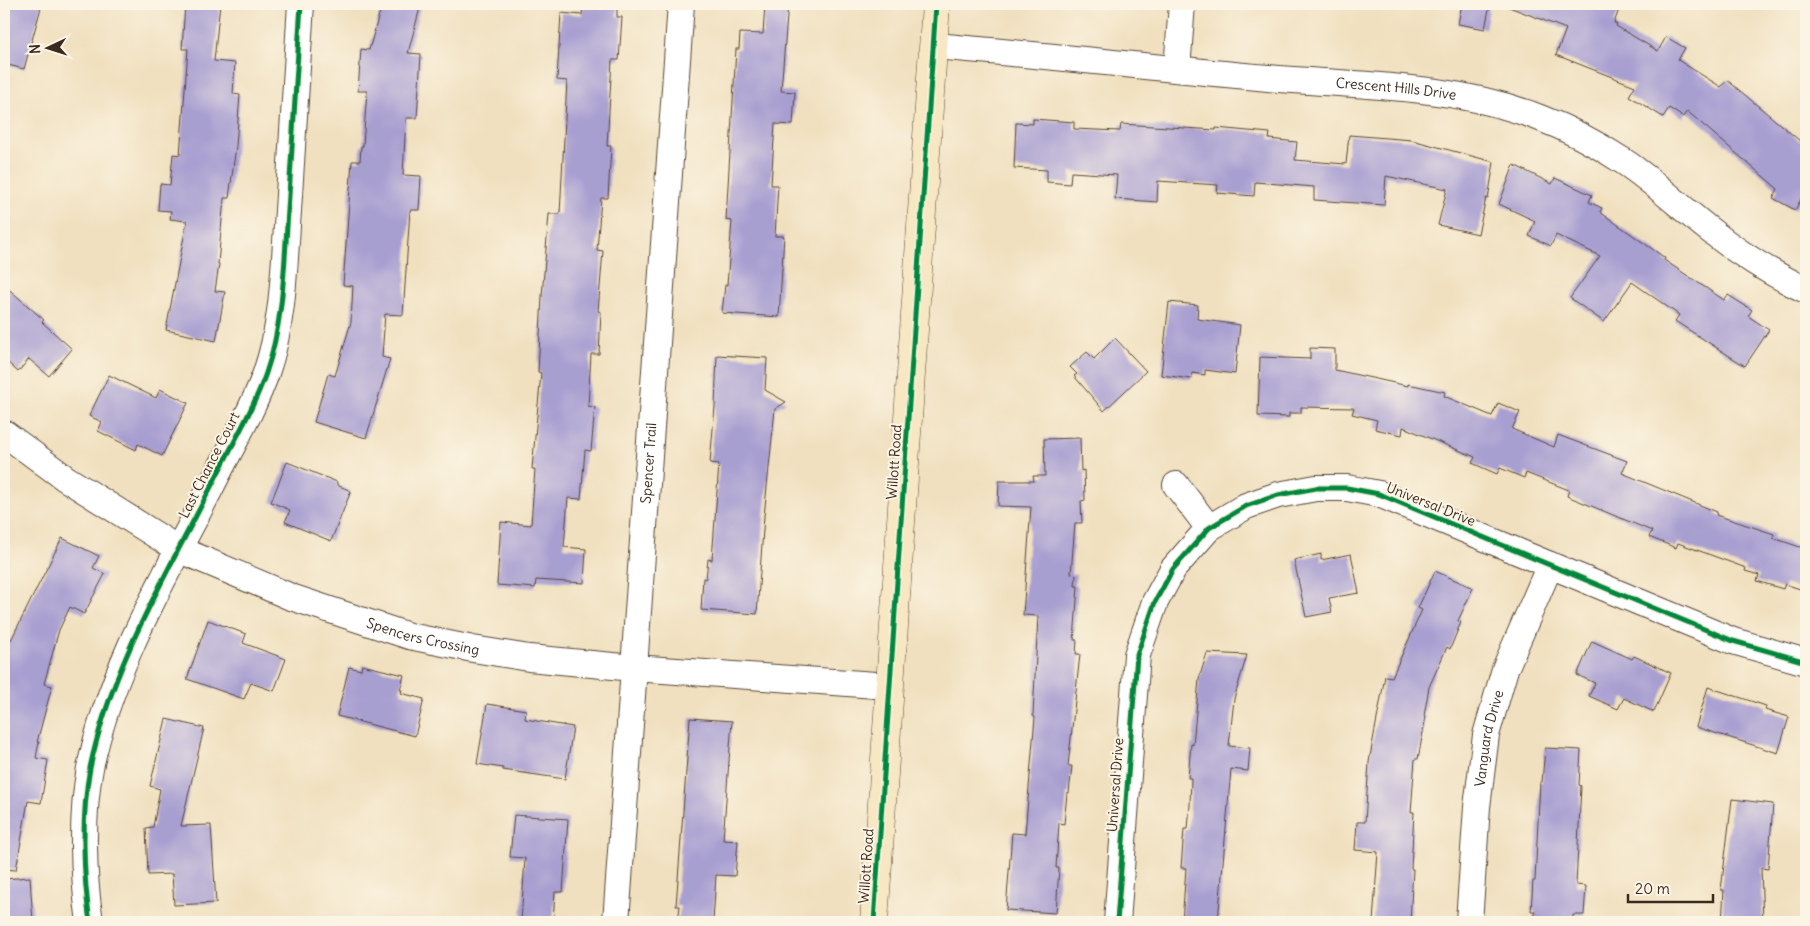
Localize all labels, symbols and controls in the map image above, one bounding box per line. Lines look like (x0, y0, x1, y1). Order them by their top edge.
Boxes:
north arrow (22, 22, 72, 72)
text: N (26, 43, 44, 54)
street label: Crescent Hills Drive (1335, 74, 1458, 104)
street label: Last Chance Court (175, 409, 244, 521)
street label: Spencer Trail (637, 422, 660, 504)
street label: Willott Road (882, 424, 906, 500)
street label: Universal Drive (1384, 478, 1478, 530)
street label: Spencers Crossing (364, 614, 481, 659)
street label: Vanguard Drive (1471, 688, 1507, 788)
street label: Universal Drive (1103, 737, 1127, 833)
street label: Willott Road (854, 828, 878, 904)
scale bar (1628, 871, 1712, 903)
text: 20 m (1635, 879, 1670, 898)

